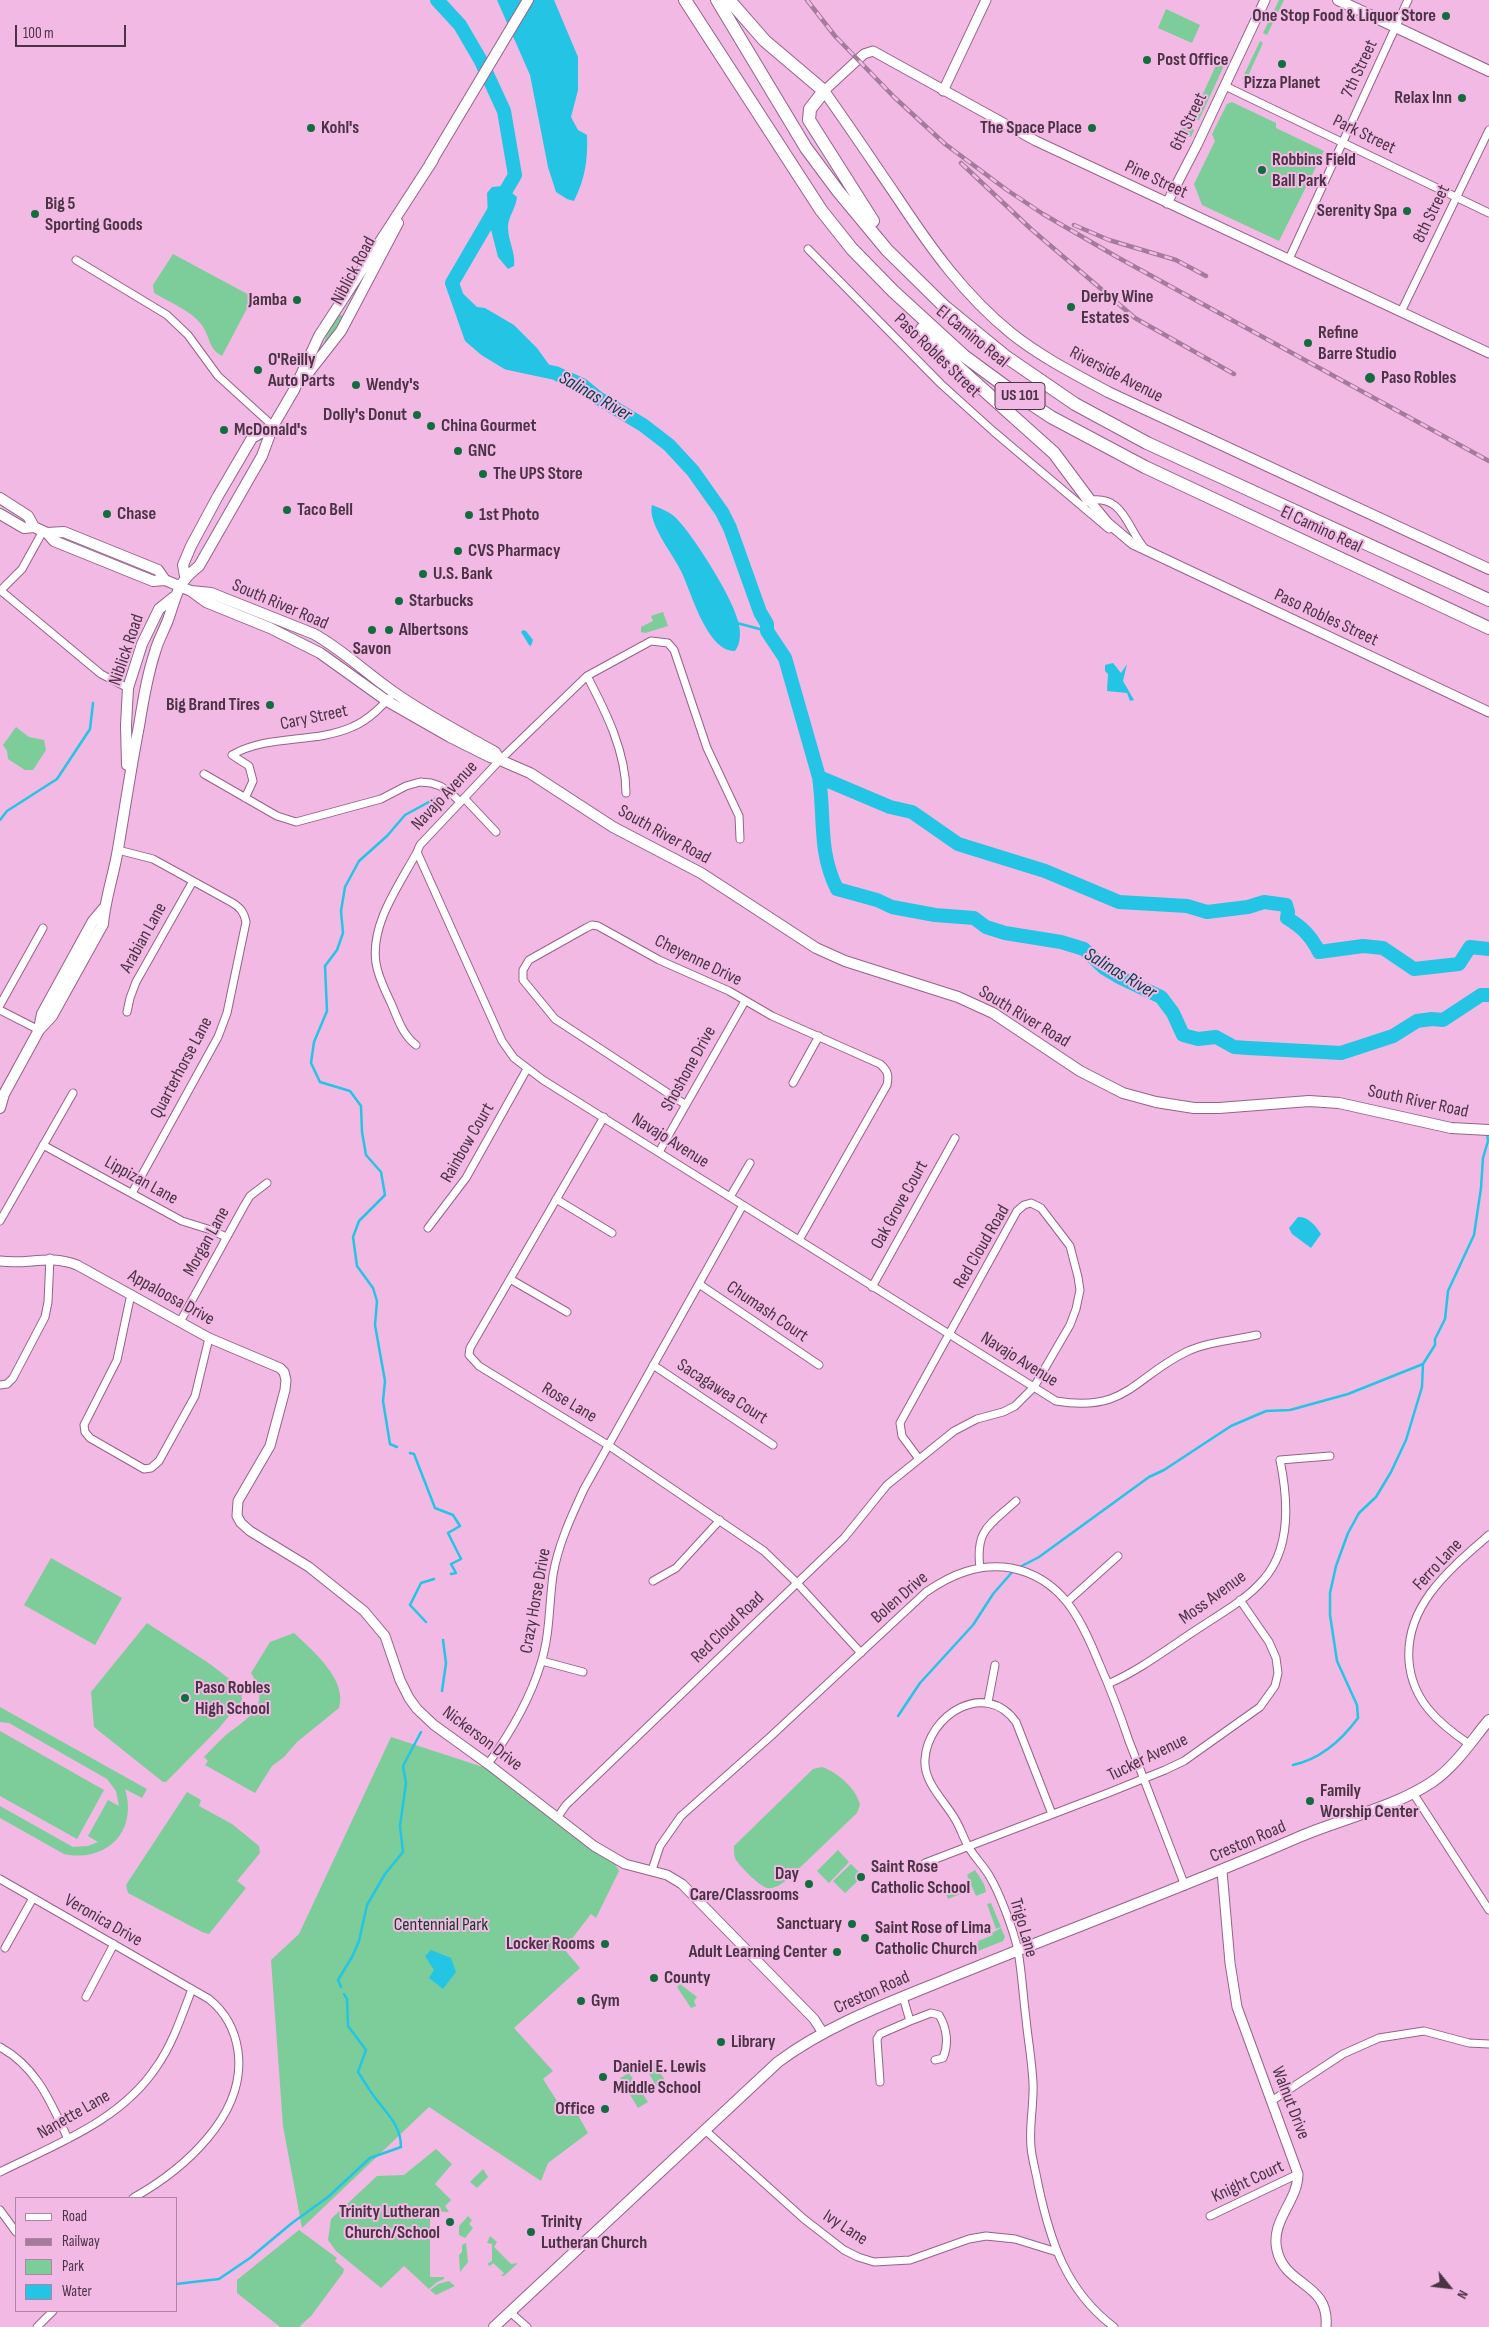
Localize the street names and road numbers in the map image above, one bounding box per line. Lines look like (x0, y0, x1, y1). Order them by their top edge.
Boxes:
street label: 7th Street (1337, 37, 1383, 101)
street label: 6th Street (1166, 89, 1212, 155)
street label: Park Street (1329, 111, 1399, 159)
street label: Pine Street (1121, 156, 1191, 204)
street label: 8th Street (1409, 181, 1455, 247)
street label: Niblick Road (327, 233, 381, 309)
street label: El Camino Real (931, 301, 1013, 373)
street label: Paso Robles Street (889, 309, 985, 403)
street label: Riverside Avenue (1066, 342, 1166, 408)
road number: US 101 (995, 382, 1045, 410)
street label: El Camino Real (1277, 502, 1365, 558)
street label: South River Road (229, 575, 331, 635)
street label: Paso Robles Street (1271, 585, 1381, 651)
street label: Niblick Road (105, 612, 149, 688)
street label: Cary Street (278, 700, 350, 736)
street label: Navajo Avenue (407, 757, 483, 835)
street label: South River Road (614, 801, 714, 869)
street label: Arabian Lane (116, 899, 172, 977)
street label: Cheyenne Drive (651, 931, 745, 991)
street label: South River Road (975, 981, 1073, 1053)
street label: Quarterhorse Lane (146, 1014, 218, 1122)
street label: Shoshone Drive (657, 1023, 721, 1115)
street label: South River Road (1366, 1081, 1470, 1123)
street label: Rainbow Court (437, 1099, 499, 1187)
street label: Navajo Avenue (627, 1109, 713, 1173)
street label: Lippizan Lane (100, 1152, 182, 1210)
street label: Oak Grove Court (867, 1157, 933, 1253)
street label: Red Cloud Road (949, 1201, 1015, 1293)
street label: Morgan Lane (179, 1204, 235, 1280)
street label: Appaloosa Drive (124, 1265, 218, 1331)
street label: Chumash Court (722, 1277, 812, 1347)
street label: Navajo Avenue (976, 1328, 1062, 1392)
street label: Sacagawea Court (673, 1355, 771, 1429)
street label: Rose Lane (537, 1378, 601, 1428)
street label: Ferro Lane (1409, 1535, 1467, 1595)
street label: Crazy Horse Drive (516, 1547, 556, 1655)
street label: Moss Avenue (1175, 1566, 1251, 1630)
street label: Bolen Drive (867, 1568, 933, 1628)
street label: Red Cloud Road (687, 1588, 769, 1668)
street label: Nickerson Drive (438, 1702, 526, 1776)
street label: Tucker Avenue (1104, 1729, 1192, 1787)
street label: Creston Road (1207, 1816, 1289, 1868)
street label: Veronica Drive (60, 1890, 146, 1952)
street label: Trigo Lane (1004, 1896, 1042, 1960)
street label: Creston Road (831, 1967, 913, 2019)
street label: Walnut Drive (1266, 2063, 1314, 2143)
street label: Nanette Lane (34, 2086, 114, 2144)
street label: Knight Court (1209, 2156, 1287, 2208)
street label: Ivy Lane (819, 2206, 871, 2250)

